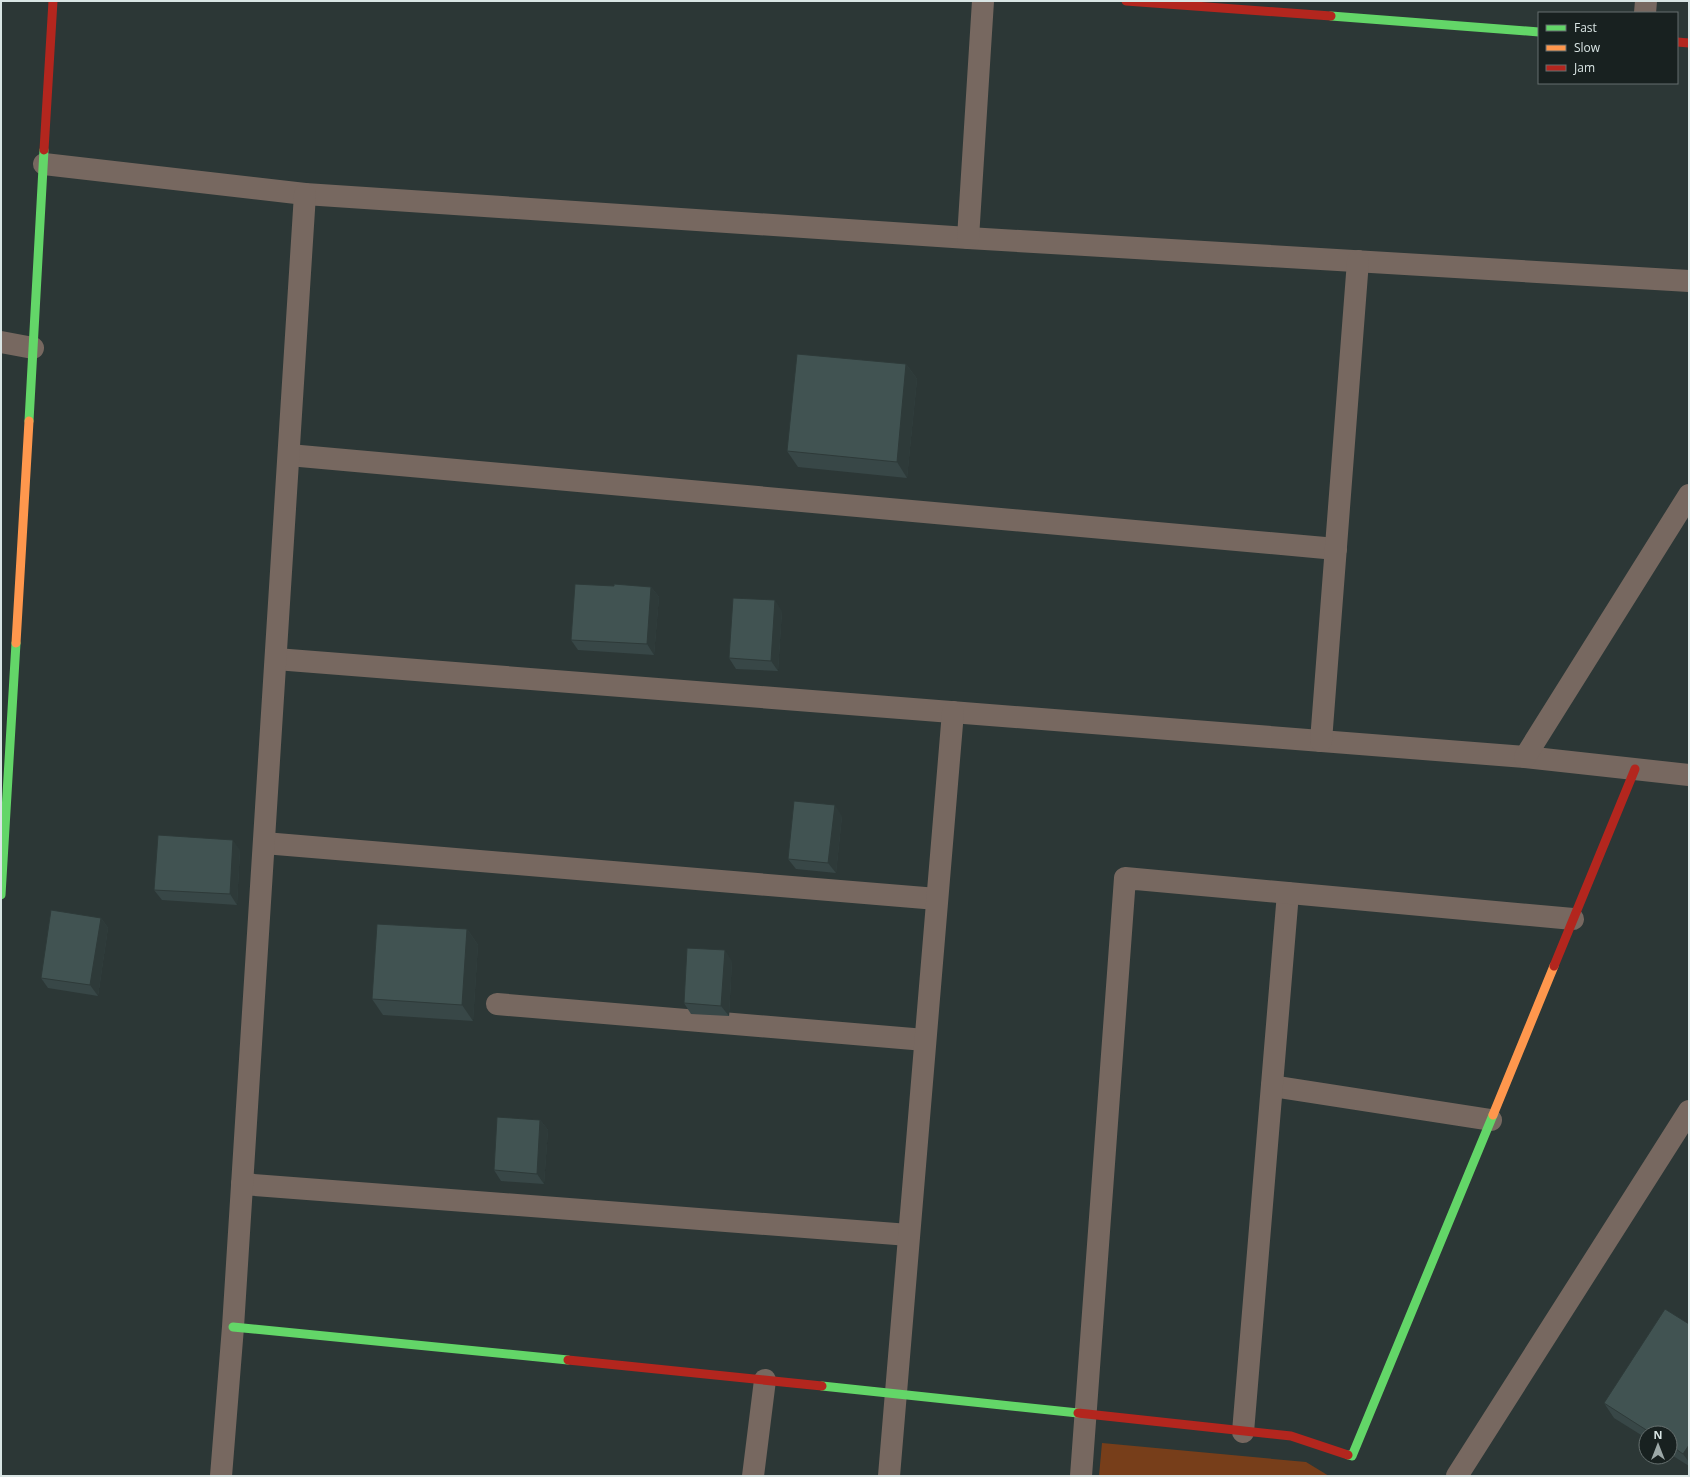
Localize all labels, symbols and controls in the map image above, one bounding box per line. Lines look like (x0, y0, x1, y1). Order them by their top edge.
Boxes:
legend (1538, 12, 1678, 84)
text: Fast (1574, 19, 1597, 36)
text: Slow (1574, 39, 1601, 56)
text: Jam (1573, 59, 1595, 76)
north arrow (1638, 1425, 1678, 1465)
text: N (1654, 1427, 1662, 1442)

